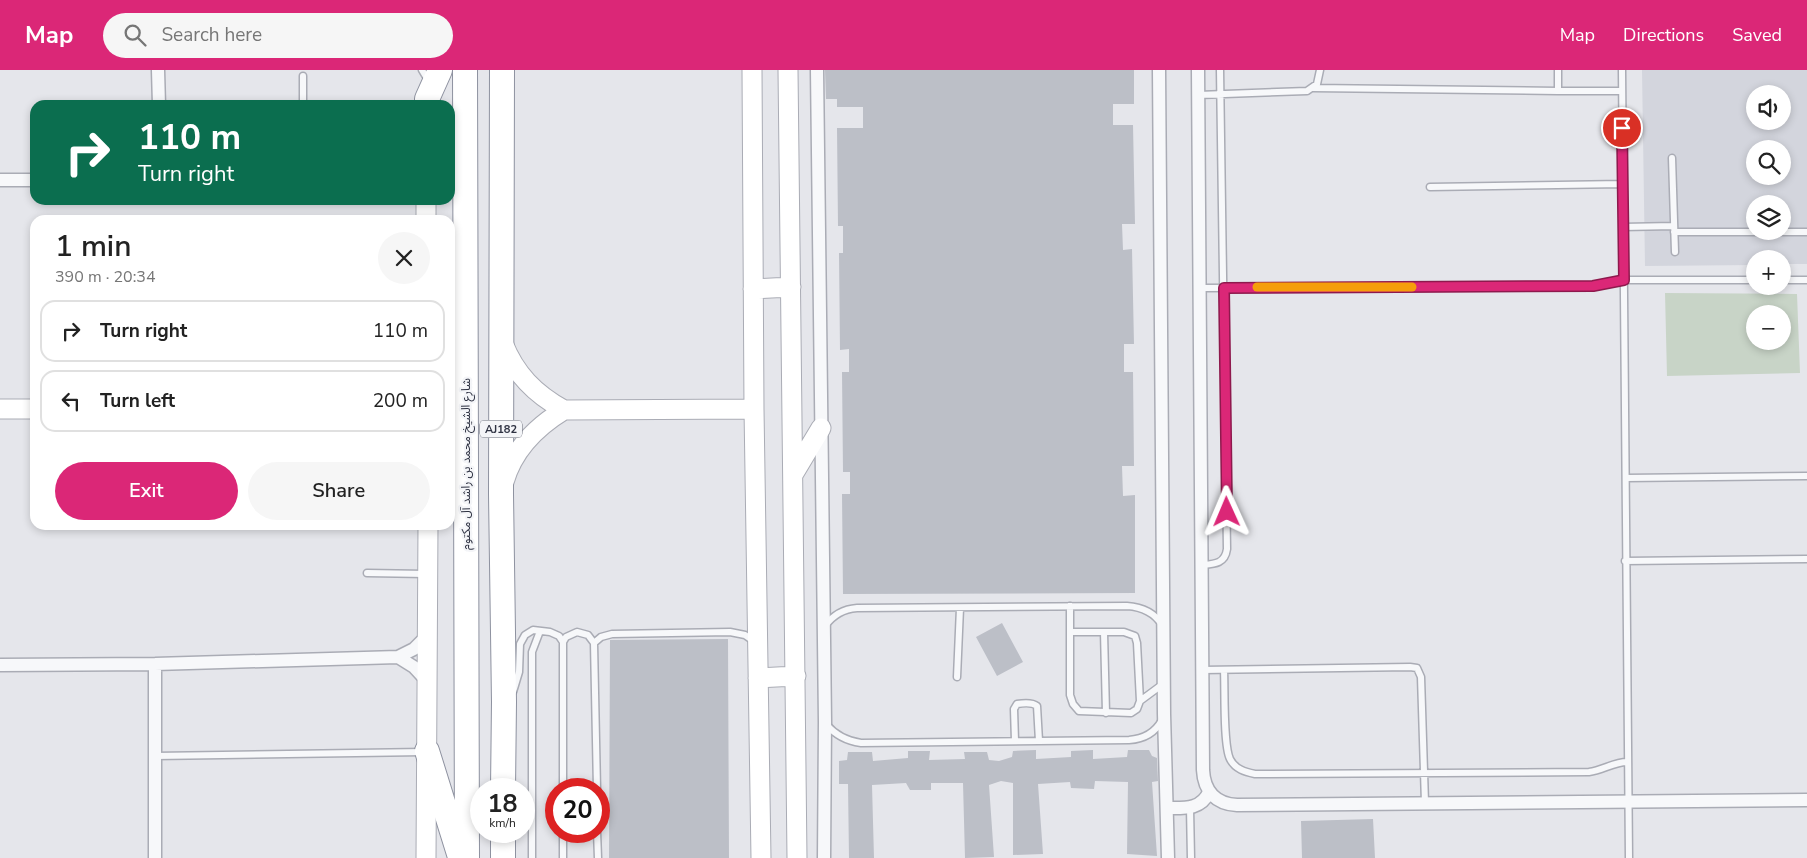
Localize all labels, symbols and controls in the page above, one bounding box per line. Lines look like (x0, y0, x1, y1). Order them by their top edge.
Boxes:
search box (103, 13, 453, 58)
text: Map (25, 19, 73, 51)
icon: search (121, 21, 149, 49)
text: Search here (161, 22, 262, 48)
text: Map (1560, 23, 1595, 47)
text: Directions (1623, 23, 1704, 47)
text: Saved (1732, 23, 1782, 47)
map controls (1746, 85, 1791, 350)
button: sound (1746, 85, 1791, 130)
pin (1601, 107, 1643, 149)
text: 110 m (138, 114, 241, 161)
icon: arrive (1608, 114, 1636, 142)
icon: right (55, 120, 120, 185)
button: search (1746, 140, 1791, 185)
text: Turn right (138, 159, 234, 189)
button: layers (1746, 195, 1791, 240)
text: 1 min (55, 226, 131, 267)
button: close (378, 232, 430, 284)
button: + (1746, 250, 1791, 295)
text: 390 m · 20:34 (55, 266, 156, 288)
button: − (1746, 305, 1791, 350)
icon: right (57, 317, 85, 345)
text: Turn right (100, 318, 187, 344)
text: 110 m (373, 318, 428, 344)
street label: شارع الشيخ محمد بن راشد آل مكتوم (458, 378, 475, 550)
icon: left (57, 387, 85, 415)
text: Turn left (100, 388, 175, 414)
text: 200 m (373, 388, 428, 414)
road number: AJ182 (480, 420, 522, 438)
button: Exit (55, 462, 238, 520)
button: Share (248, 462, 430, 520)
position arrow (1200, 485, 1252, 537)
speed limit sign: 20 (545, 778, 610, 843)
text: 18 (487, 787, 518, 821)
text: km/h (489, 815, 516, 831)

